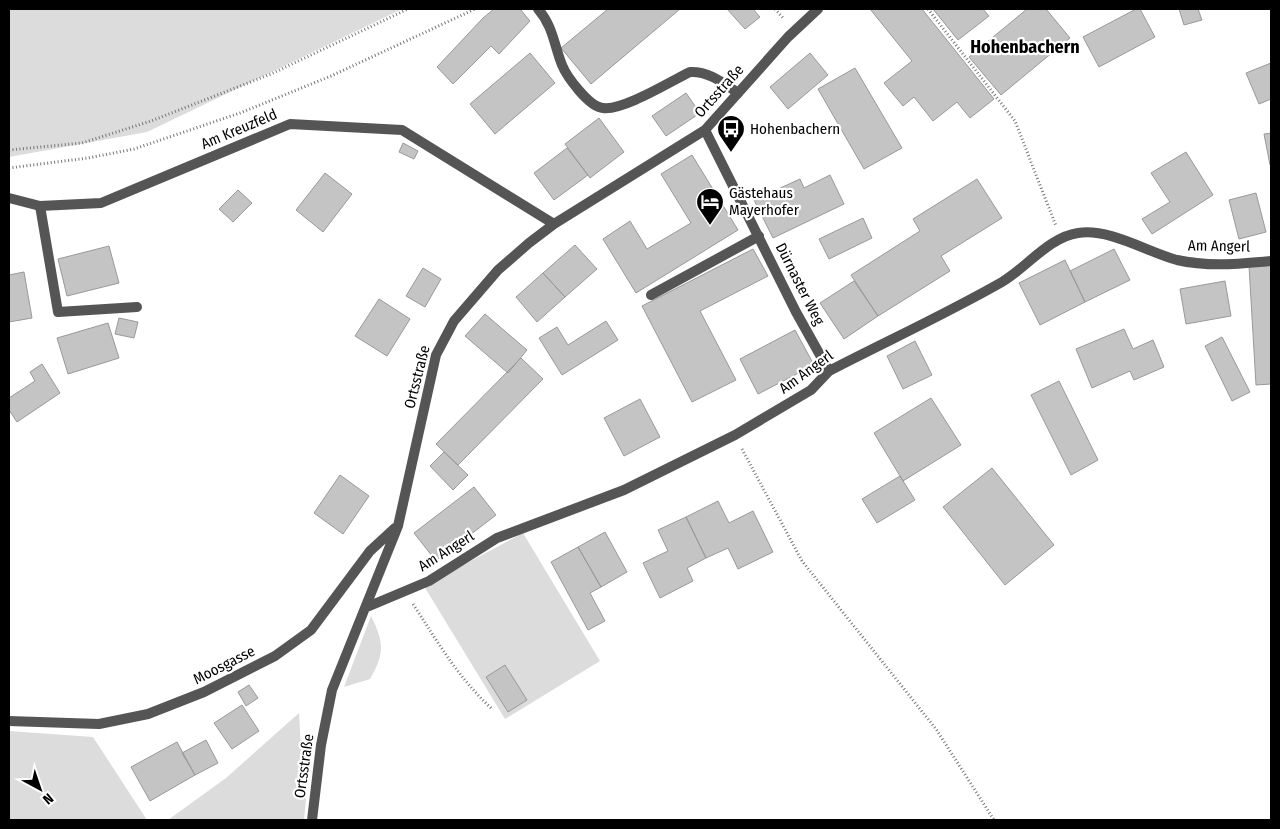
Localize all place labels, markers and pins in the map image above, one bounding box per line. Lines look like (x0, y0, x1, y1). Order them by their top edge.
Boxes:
bus stop icon: Hohenbachern (716, 114, 746, 153)
place label: Hohenbachern (750, 120, 840, 138)
place label: Gästehaus Mayerhofer (729, 184, 800, 219)
hotel icon: Gästehaus Mayerhofer (695, 187, 725, 226)

